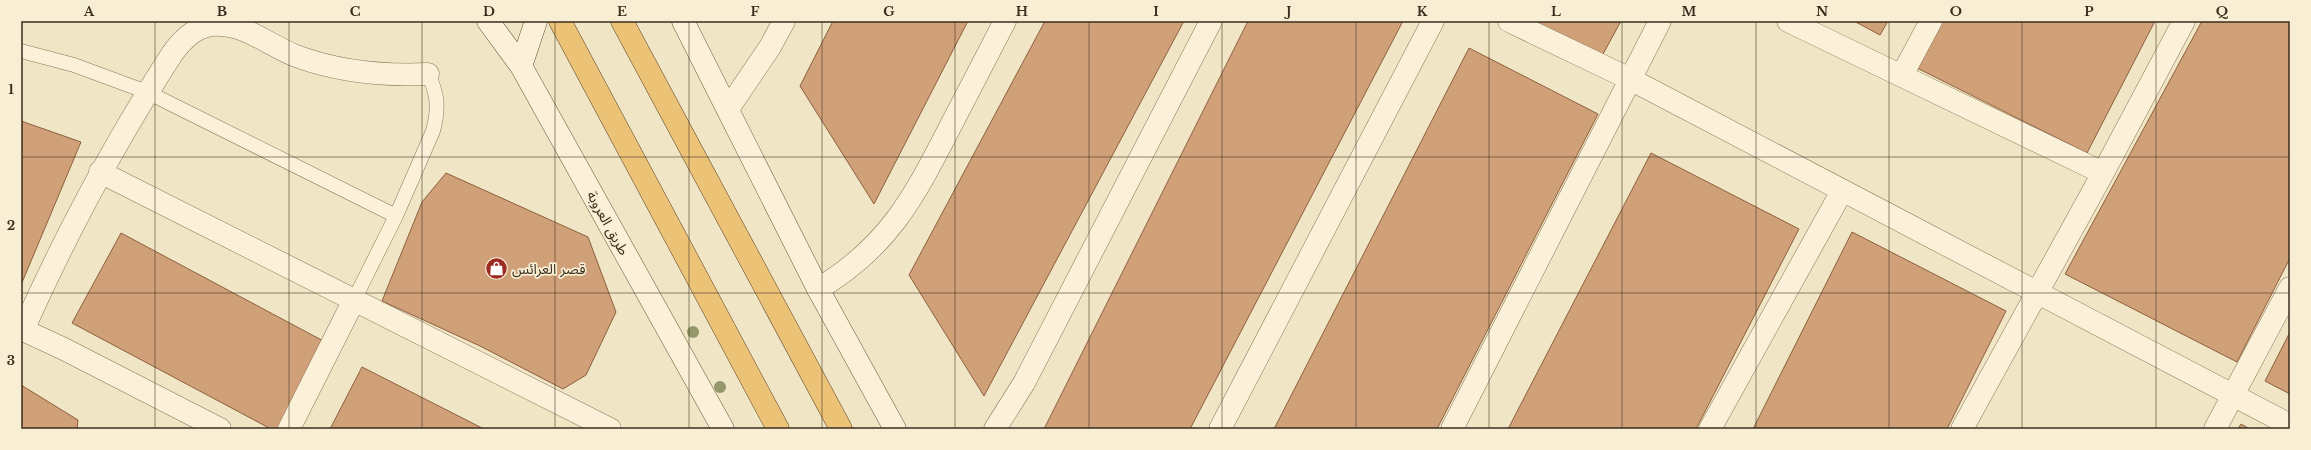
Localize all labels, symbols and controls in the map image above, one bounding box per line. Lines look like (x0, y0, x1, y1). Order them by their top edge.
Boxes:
text: A (83, 3, 95, 20)
text: B (217, 3, 227, 20)
text: C (350, 3, 361, 20)
text: D (483, 3, 495, 20)
text: E (617, 3, 627, 20)
text: F (751, 3, 760, 20)
text: G (883, 3, 895, 20)
text: H (1016, 3, 1028, 20)
text: I (1153, 3, 1159, 20)
text: J (1283, 3, 1292, 20)
text: K (1417, 3, 1428, 20)
text: L (1551, 3, 1561, 20)
text: M (1682, 3, 1697, 20)
text: N (1816, 3, 1828, 20)
text: O (1950, 3, 1962, 20)
text: P (2084, 3, 2094, 20)
text: Q (2216, 3, 2229, 20)
text: 1 (8, 81, 14, 98)
street label: طريق العروبة (582, 188, 633, 259)
text: 2 (7, 217, 15, 234)
shop icon: قصر العرائس (484, 256, 510, 282)
place label: قصر العرائس (512, 260, 585, 278)
text: 3 (7, 352, 15, 369)

